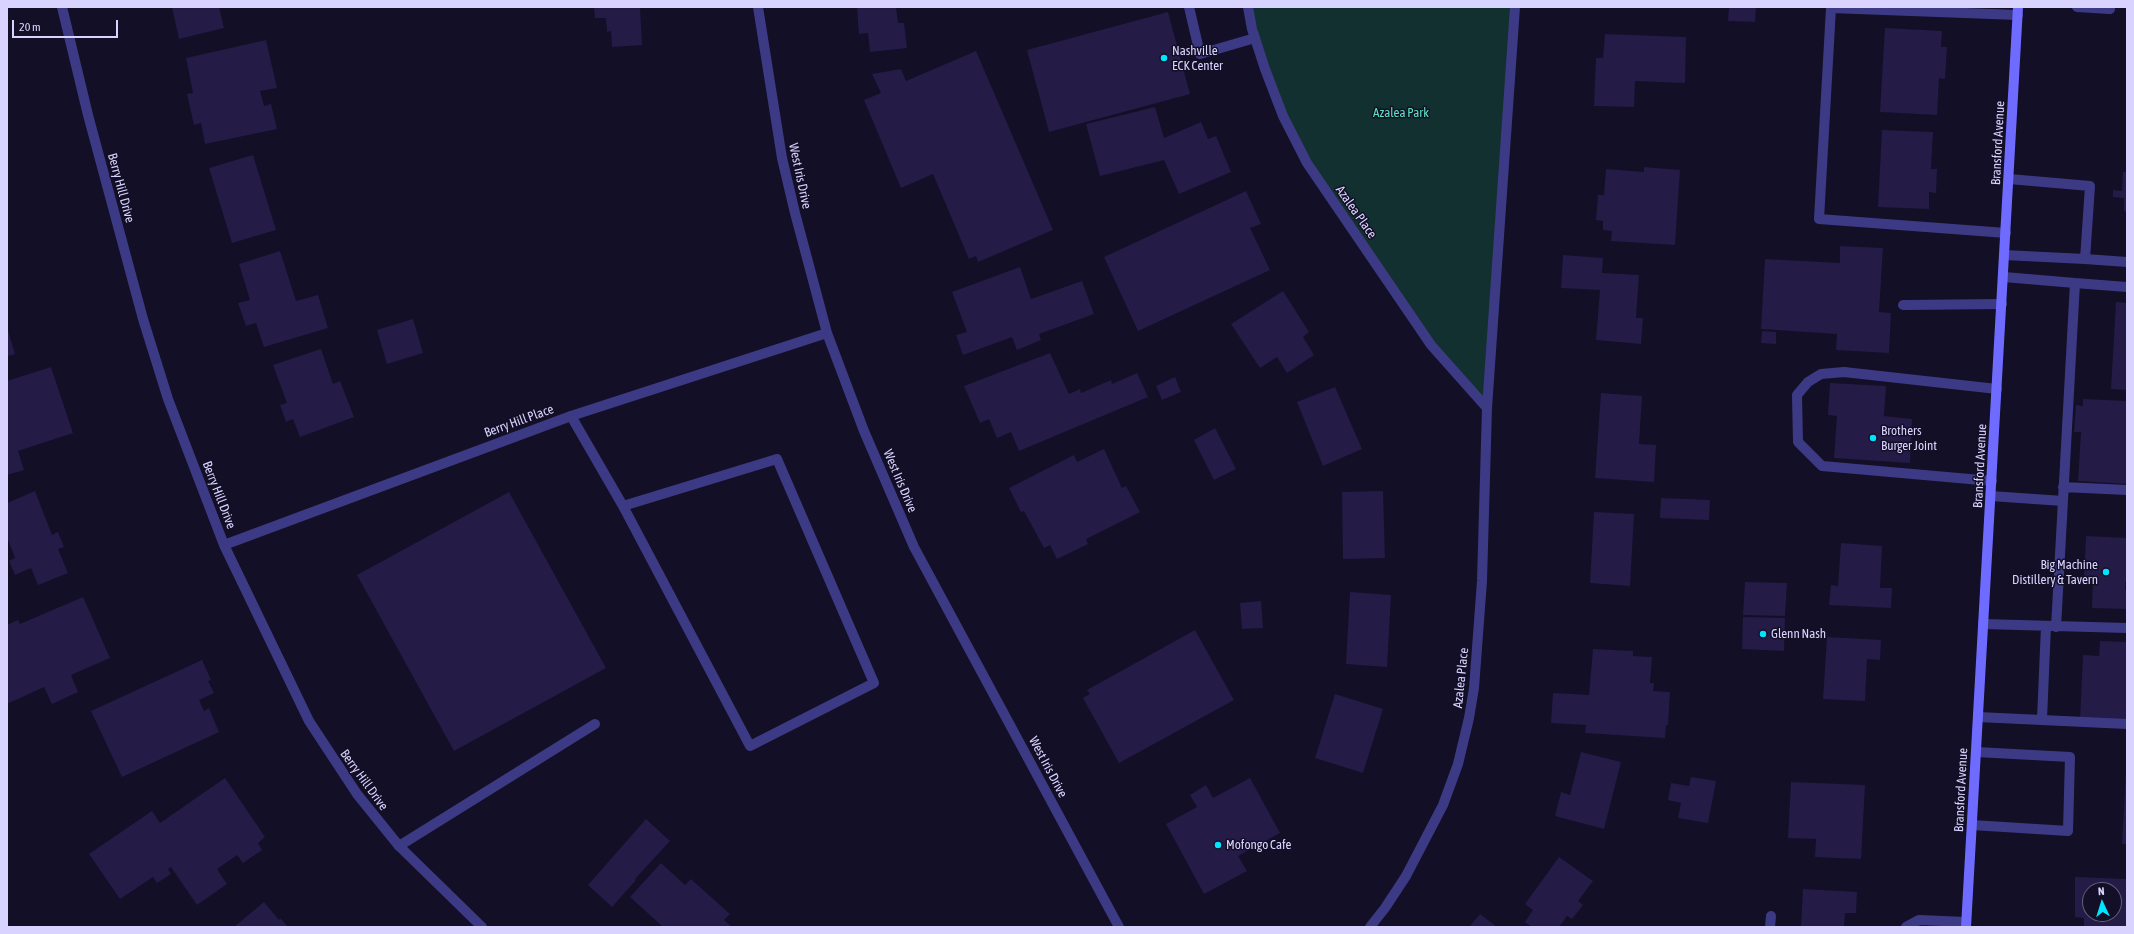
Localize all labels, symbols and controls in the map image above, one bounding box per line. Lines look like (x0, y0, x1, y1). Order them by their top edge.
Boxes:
scale bar (14, 12, 120, 38)
text: 20 m (19, 20, 41, 34)
place label: Nashville ECK Center (1172, 43, 1223, 74)
marker: Nashville ECK Center (1159, 53, 1169, 63)
street label: Bransford Avenue (1988, 101, 2008, 185)
park label: Azalea Park (1373, 105, 1429, 121)
street label: West Iris Drive (785, 142, 815, 210)
street label: Berry Hill Drive (104, 152, 138, 224)
street label: Azalea Place (1332, 183, 1380, 241)
street label: Berry Hill Place (482, 401, 556, 441)
place label: Brothers Burger Joint (1881, 423, 1937, 454)
street label: Bransford Avenue (1970, 424, 1990, 508)
marker: Brothers Burger Joint (1868, 433, 1878, 443)
street label: West Iris Drive (880, 447, 920, 515)
street label: Berry Hill Drive (199, 459, 239, 531)
place label: Big Machine Distillery & Tavern (2012, 557, 2098, 588)
marker: Big Machine Distillery & Tavern (2101, 567, 2111, 577)
place label: Glenn Nash (1771, 626, 1826, 642)
marker: Glenn Nash (1758, 629, 1768, 639)
street label: Azalea Place (1450, 647, 1472, 709)
street label: West Iris Drive (1025, 734, 1071, 800)
street label: Berry Hill Drive (337, 747, 391, 813)
street label: Bransford Avenue (1951, 748, 1971, 832)
place label: Mofongo Cafe (1226, 837, 1291, 853)
marker: Mofongo Cafe (1213, 840, 1223, 850)
north arrow (2082, 882, 2122, 922)
text: N (2098, 885, 2105, 897)

